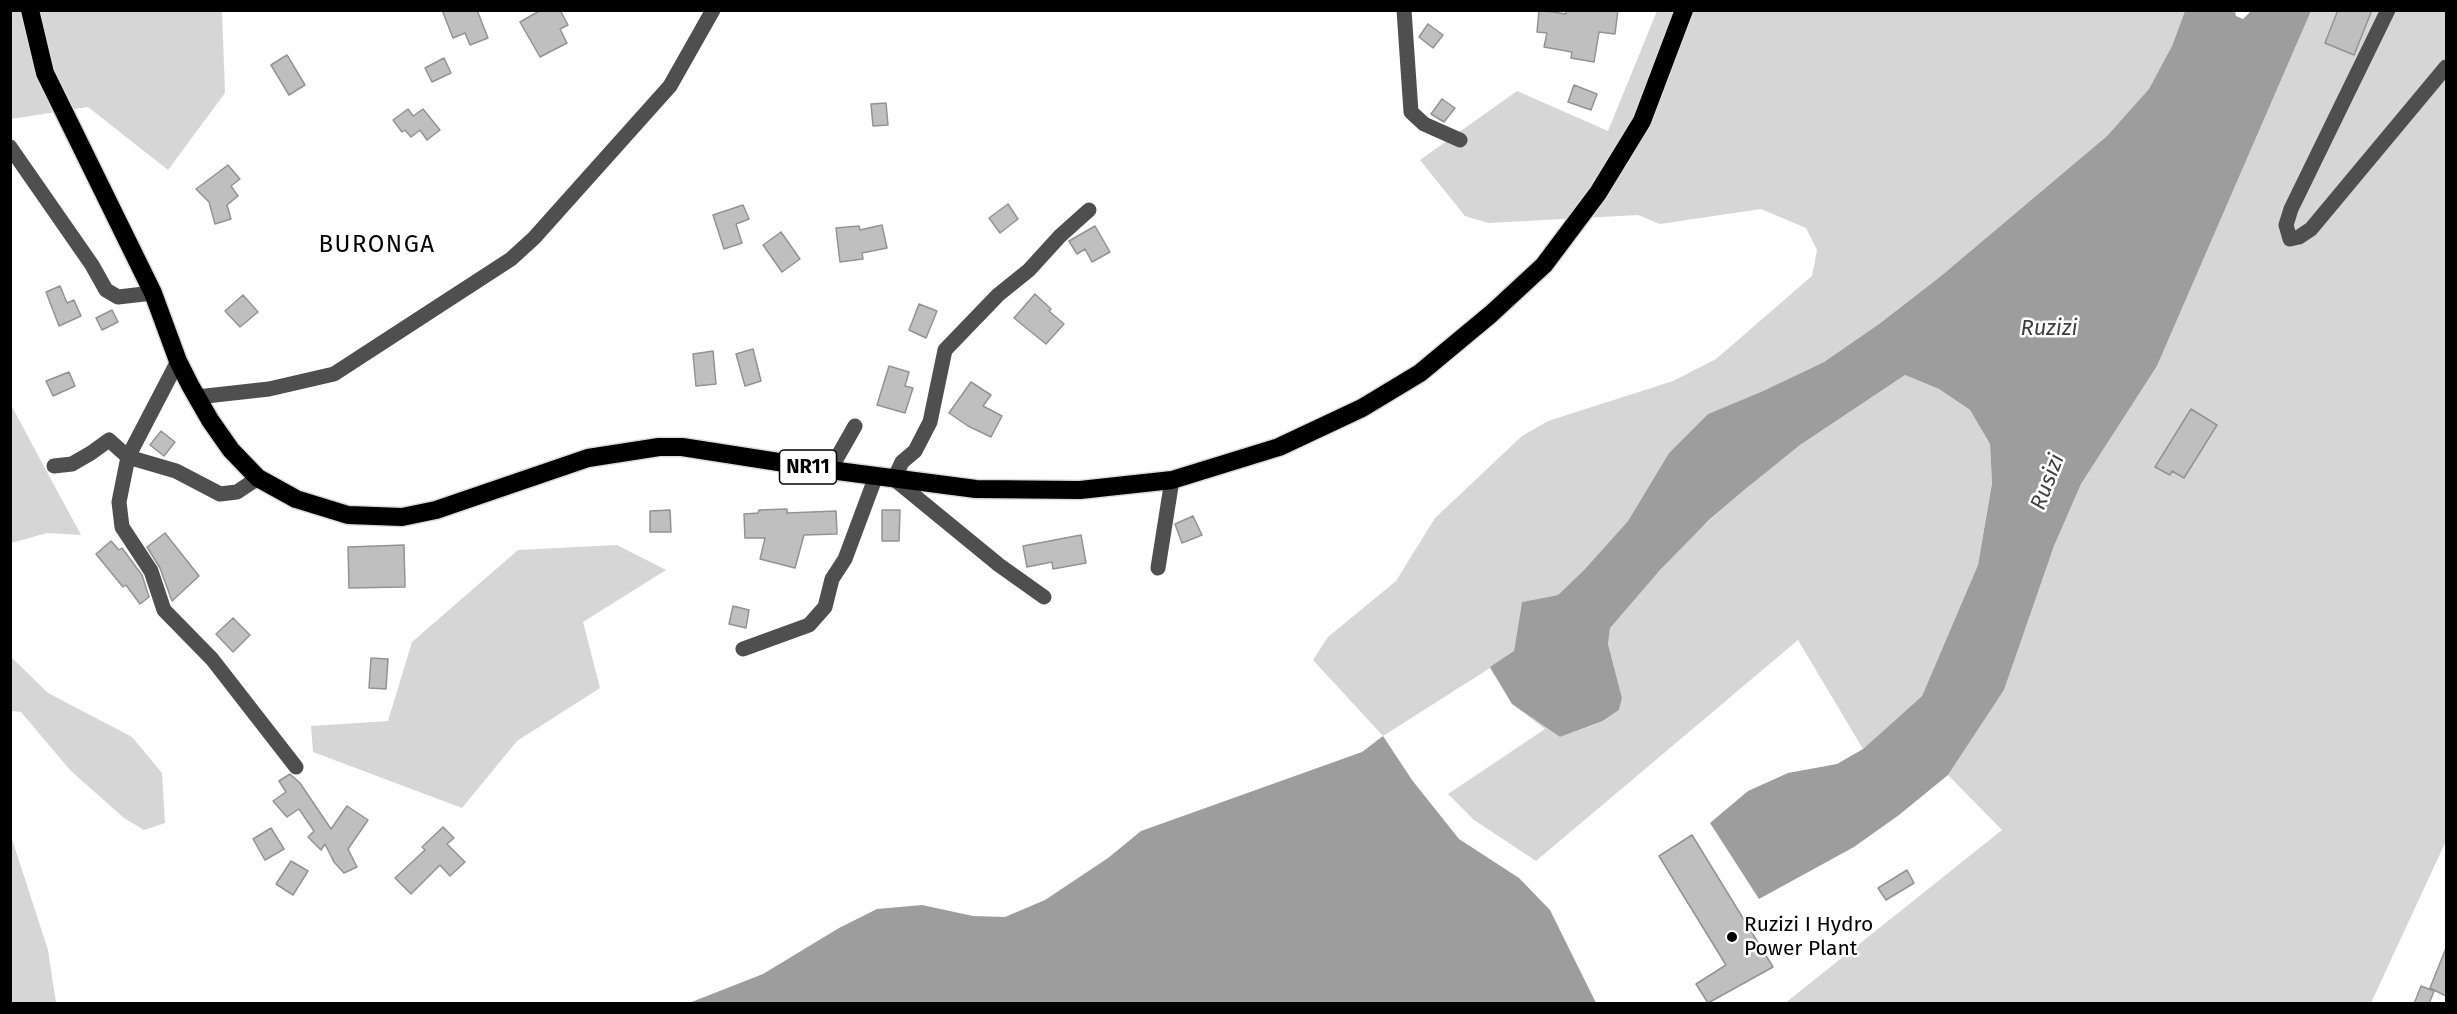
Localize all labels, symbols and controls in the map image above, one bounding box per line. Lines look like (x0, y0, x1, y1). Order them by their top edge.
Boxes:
district label: BURONGA (318, 231, 436, 259)
water label: Ruzizi (2020, 316, 2078, 342)
road number: NR11 (780, 450, 836, 484)
water label: Rusizi (2025, 450, 2071, 514)
place label: Ruzizi I Hydro Power Plant (1744, 912, 1873, 962)
marker: Ruzizi I Hydro Power Plant (1725, 930, 1739, 944)

